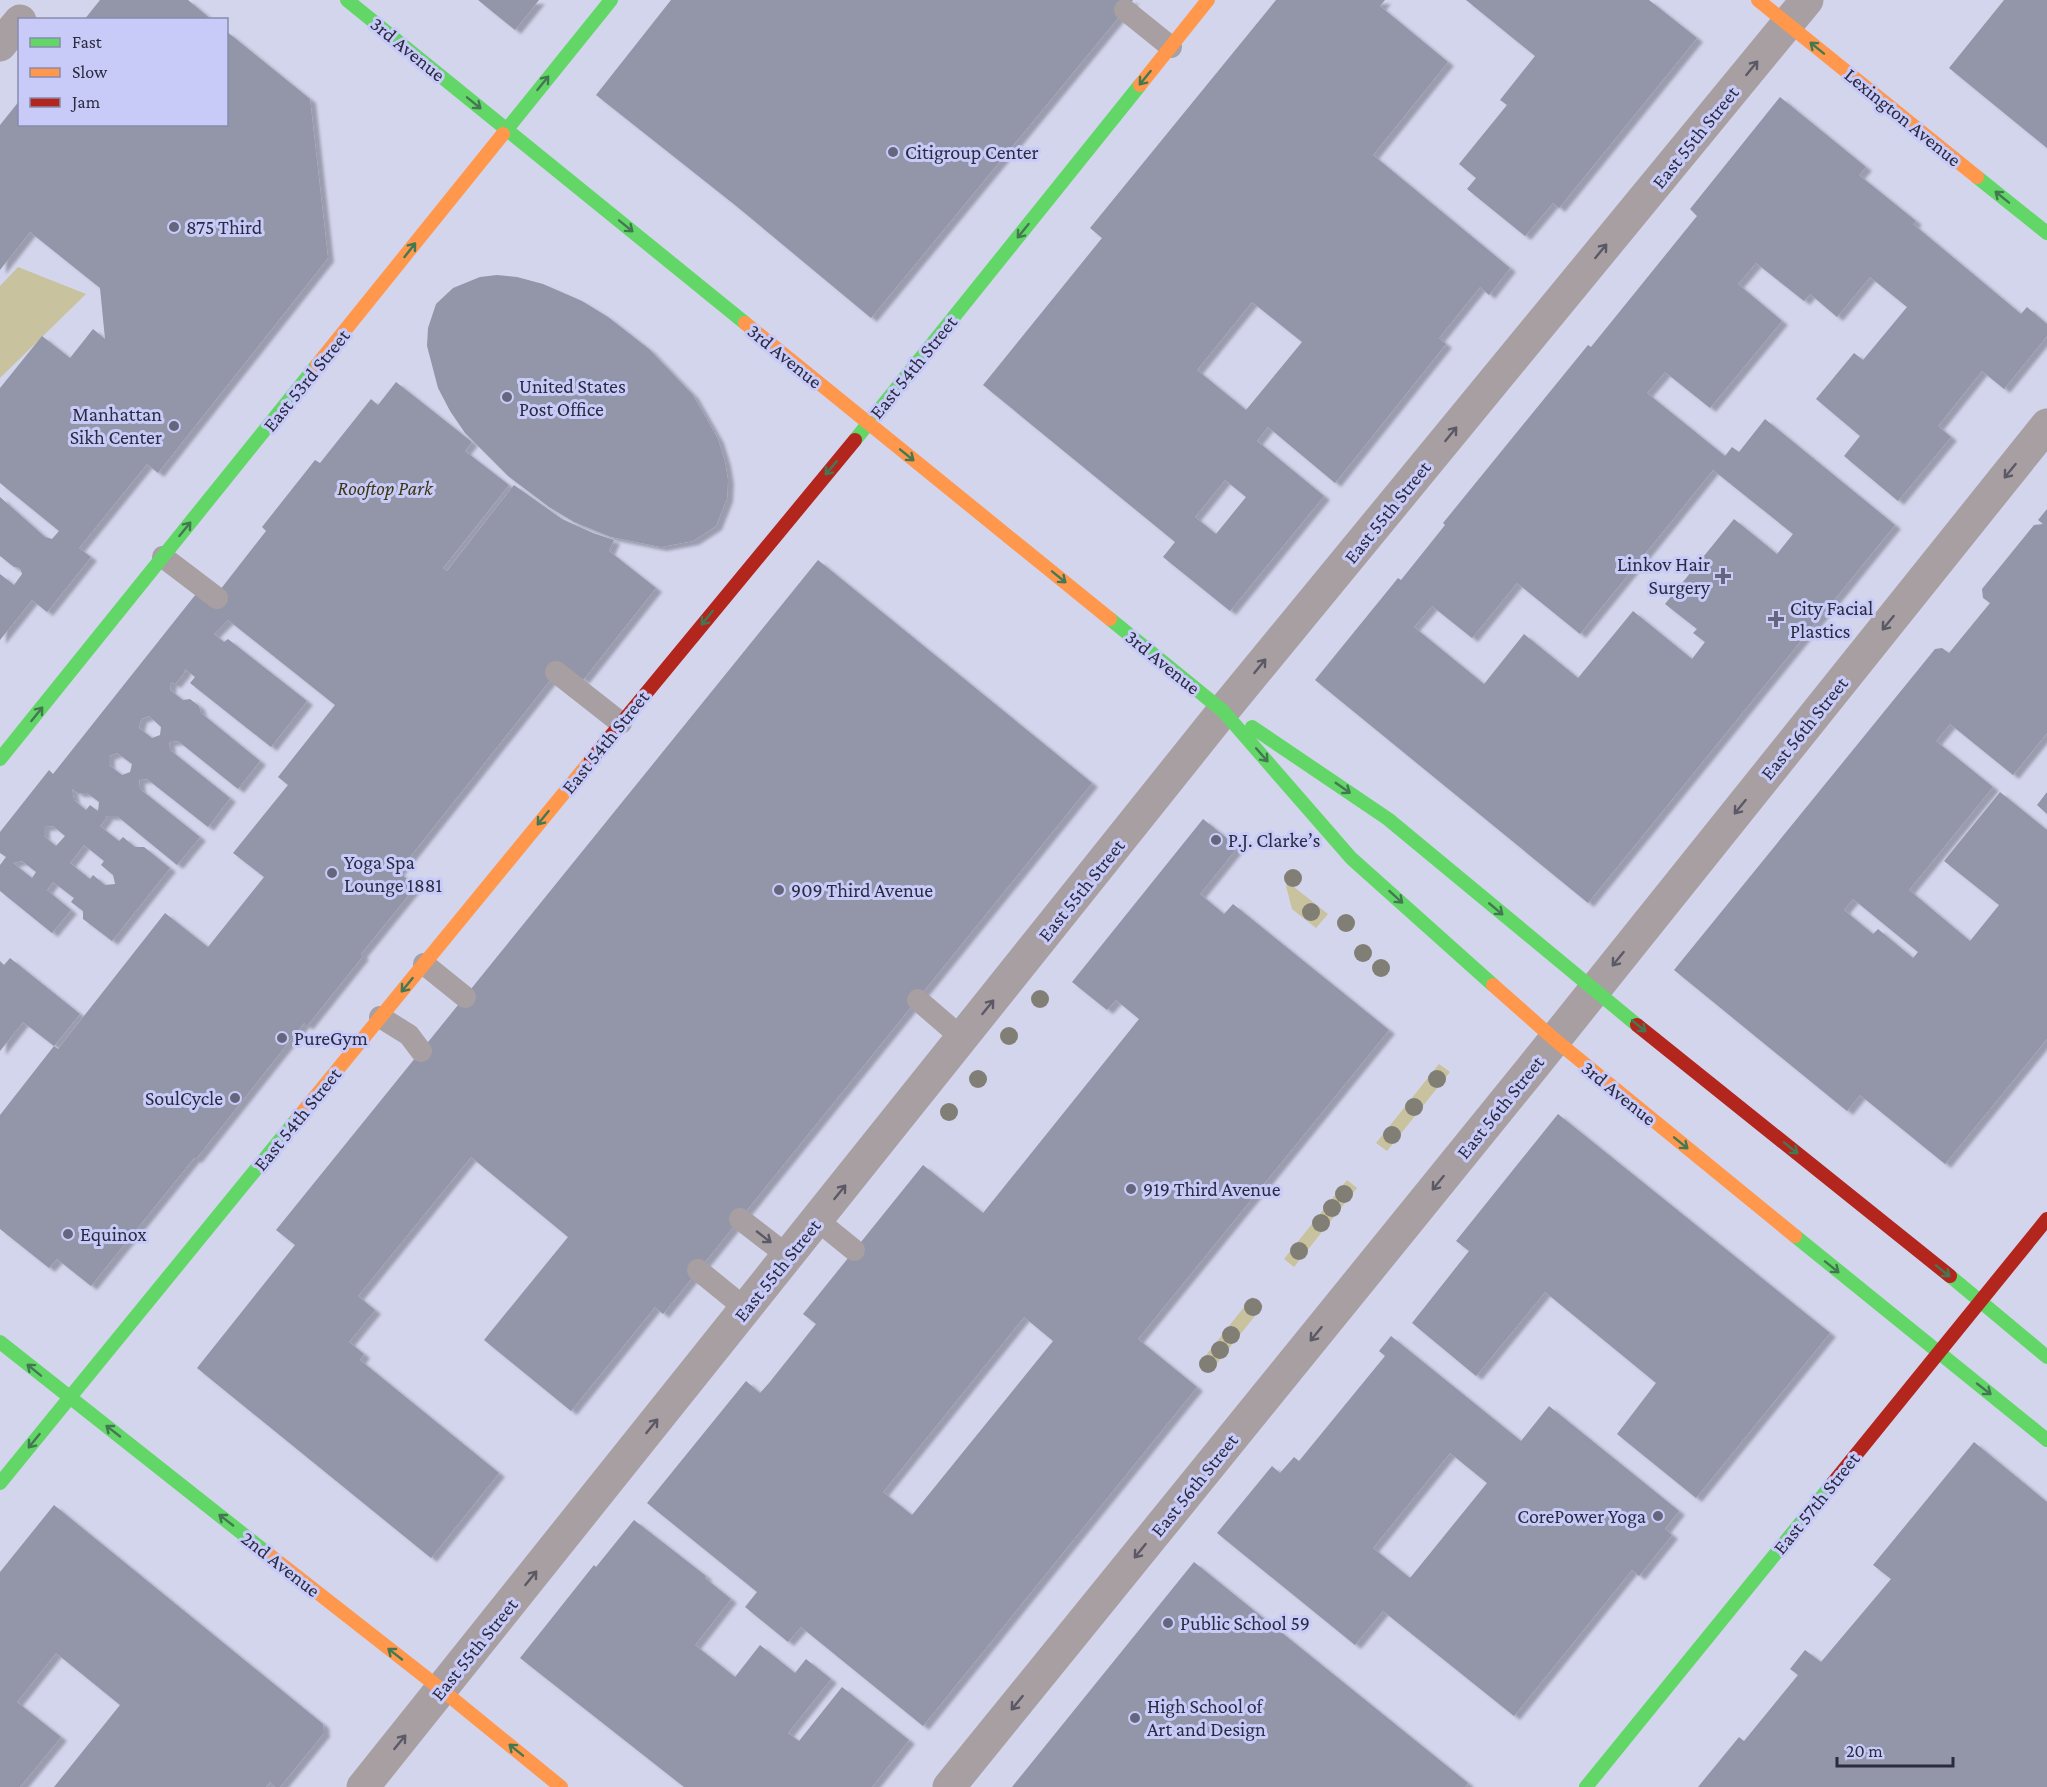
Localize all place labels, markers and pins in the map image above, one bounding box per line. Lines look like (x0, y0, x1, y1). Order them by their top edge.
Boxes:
place label: Citigroup Center (905, 141, 1039, 164)
marker: Citigroup Center (886, 145, 900, 159)
place label: 875 Third (186, 216, 263, 238)
marker: 875 Third (167, 220, 181, 234)
place label: United States Post Office (519, 375, 626, 420)
marker: United States Post Office (500, 390, 514, 404)
place label: Manhattan Sikh Center (70, 403, 162, 448)
marker: Manhattan Sikh Center (167, 419, 181, 433)
place label: Linkov Hair Surgery (1617, 553, 1711, 599)
marker: Linkov Hair Surgery (1714, 567, 1732, 585)
place label: City Facial Plastics (1790, 597, 1873, 642)
marker: City Facial Plastics (1767, 610, 1785, 628)
place label: P.J. Clarke’s (1228, 829, 1320, 852)
marker: P.J. Clarke’s (1209, 833, 1223, 847)
place label: Yoga Spa Lounge 1881 (344, 851, 442, 897)
marker: Yoga Spa Lounge 1881 (325, 866, 339, 880)
place label: 909 Third Avenue (791, 879, 933, 901)
marker: 909 Third Avenue (772, 883, 786, 897)
place label: PureGym (294, 1027, 368, 1050)
marker: PureGym (275, 1031, 289, 1045)
place label: SoulCycle (145, 1087, 223, 1110)
marker: SoulCycle (228, 1091, 242, 1105)
place label: 919 Third Avenue (1143, 1178, 1281, 1200)
marker: 919 Third Avenue (1124, 1182, 1138, 1196)
place label: Equinox (80, 1223, 147, 1246)
marker: Equinox (61, 1227, 75, 1241)
place label: CorePower Yoga (1517, 1505, 1646, 1528)
marker: CorePower Yoga (1651, 1509, 1665, 1523)
place label: Public School 59 (1180, 1612, 1310, 1634)
marker: Public School 59 (1161, 1616, 1175, 1630)
place label: High School of Art and Design (1147, 1695, 1266, 1741)
marker: High School of Art and Design (1128, 1711, 1142, 1725)

